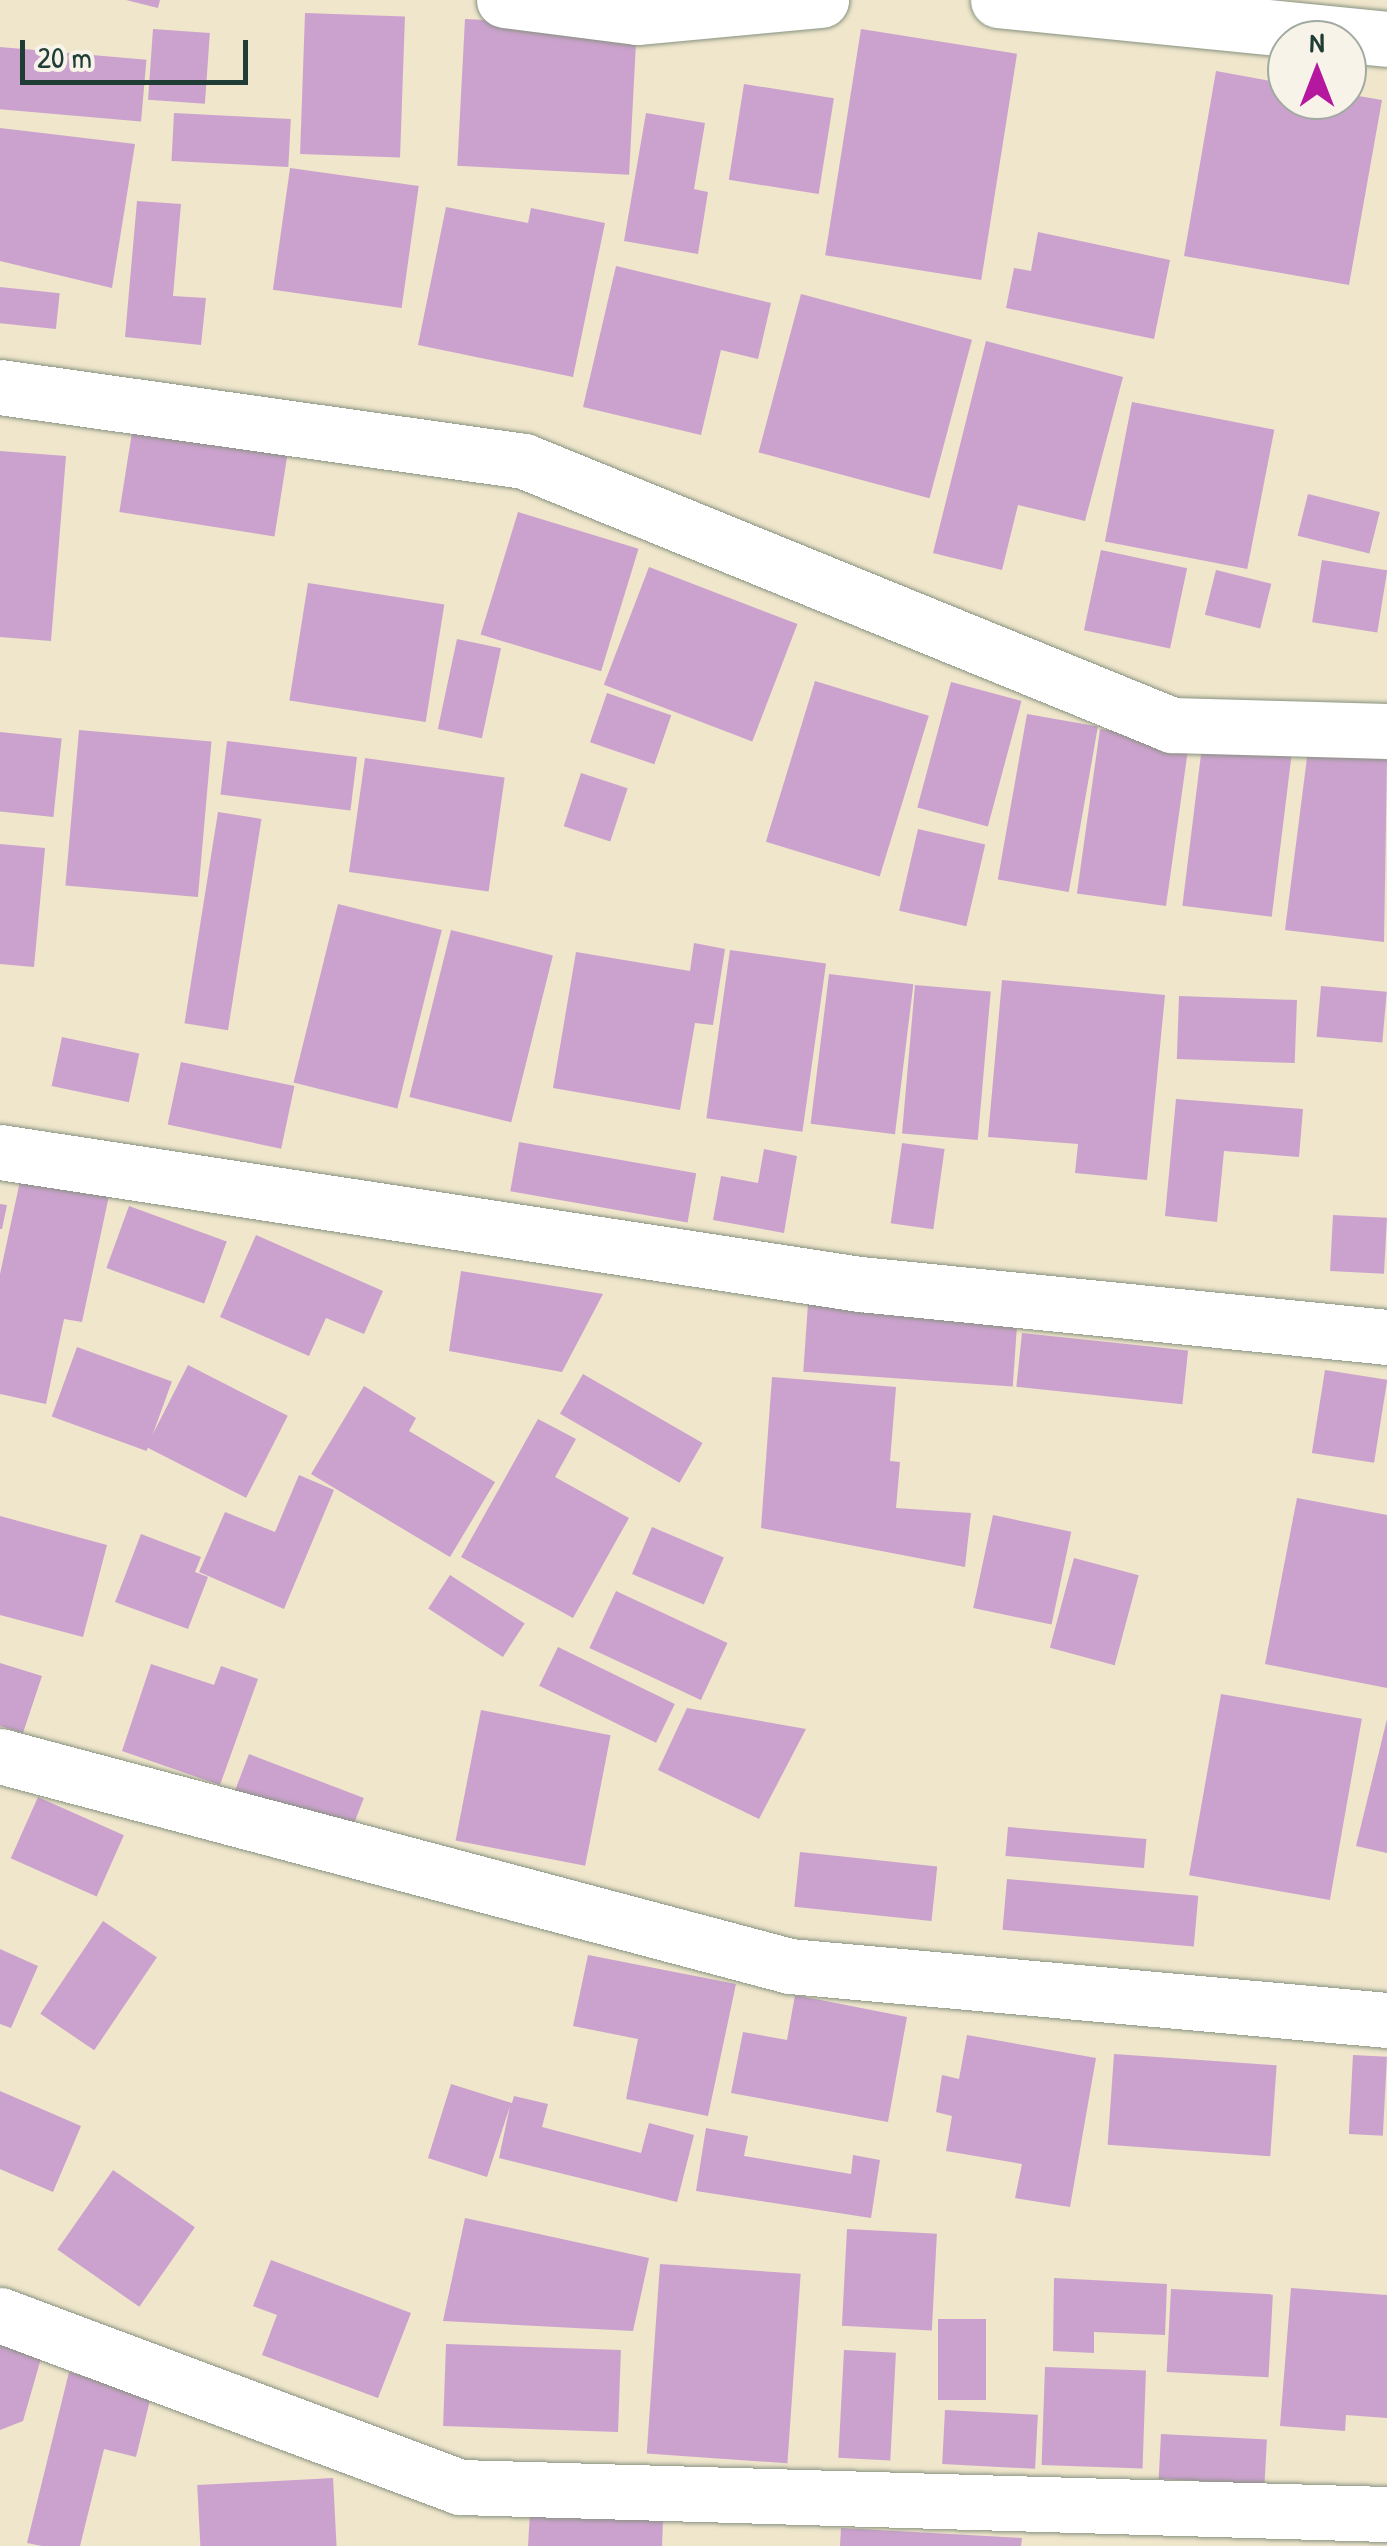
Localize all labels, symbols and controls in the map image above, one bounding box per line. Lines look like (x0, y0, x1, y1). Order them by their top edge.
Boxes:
scale bar (25, 20, 252, 82)
north arrow (1267, 20, 1367, 120)
text: N (1310, 23, 1324, 61)
text: 20 m (37, 37, 92, 77)

